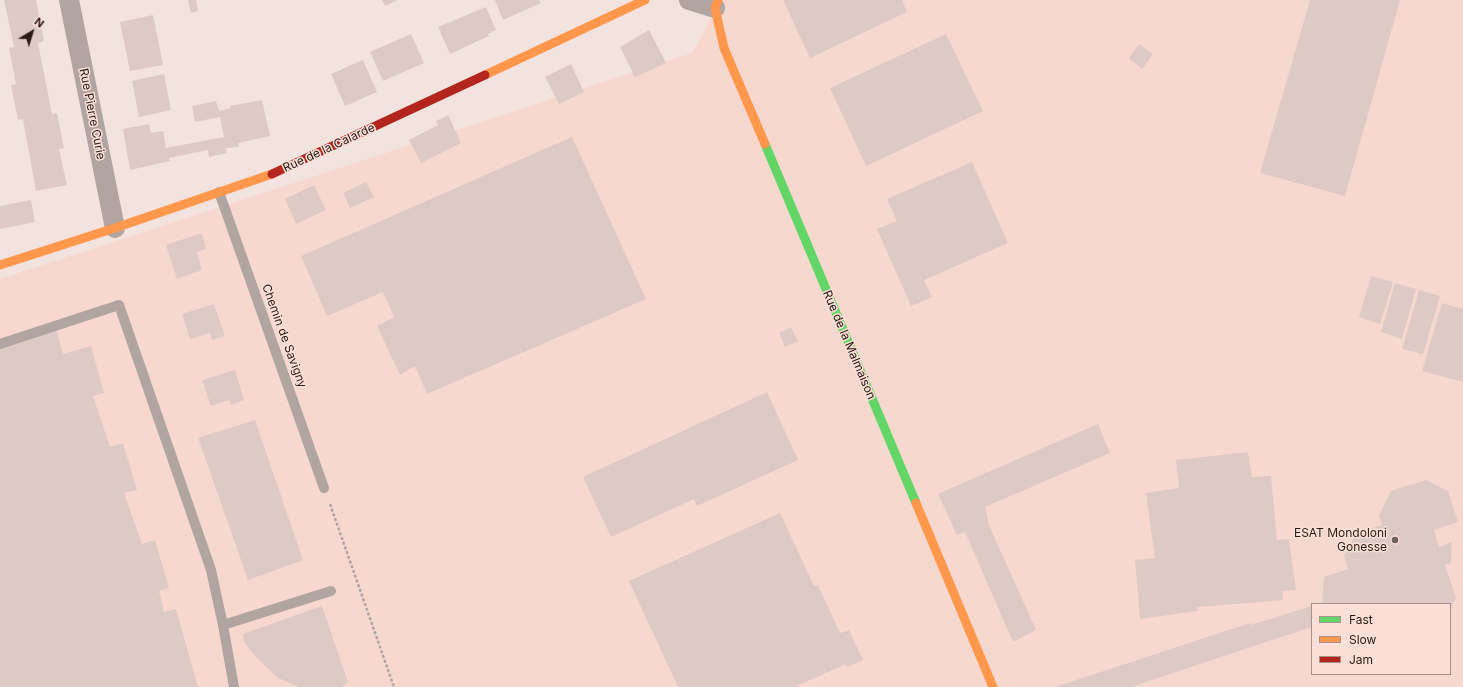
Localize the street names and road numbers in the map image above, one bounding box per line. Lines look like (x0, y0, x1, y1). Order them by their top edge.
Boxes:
street label: Rue Pierre Curie (76, 67, 108, 161)
street label: Rue de la Calarde (281, 120, 377, 176)
street label: Chemin de Savigny (259, 282, 309, 390)
street label: Rue de la Malmaison (819, 288, 879, 402)

